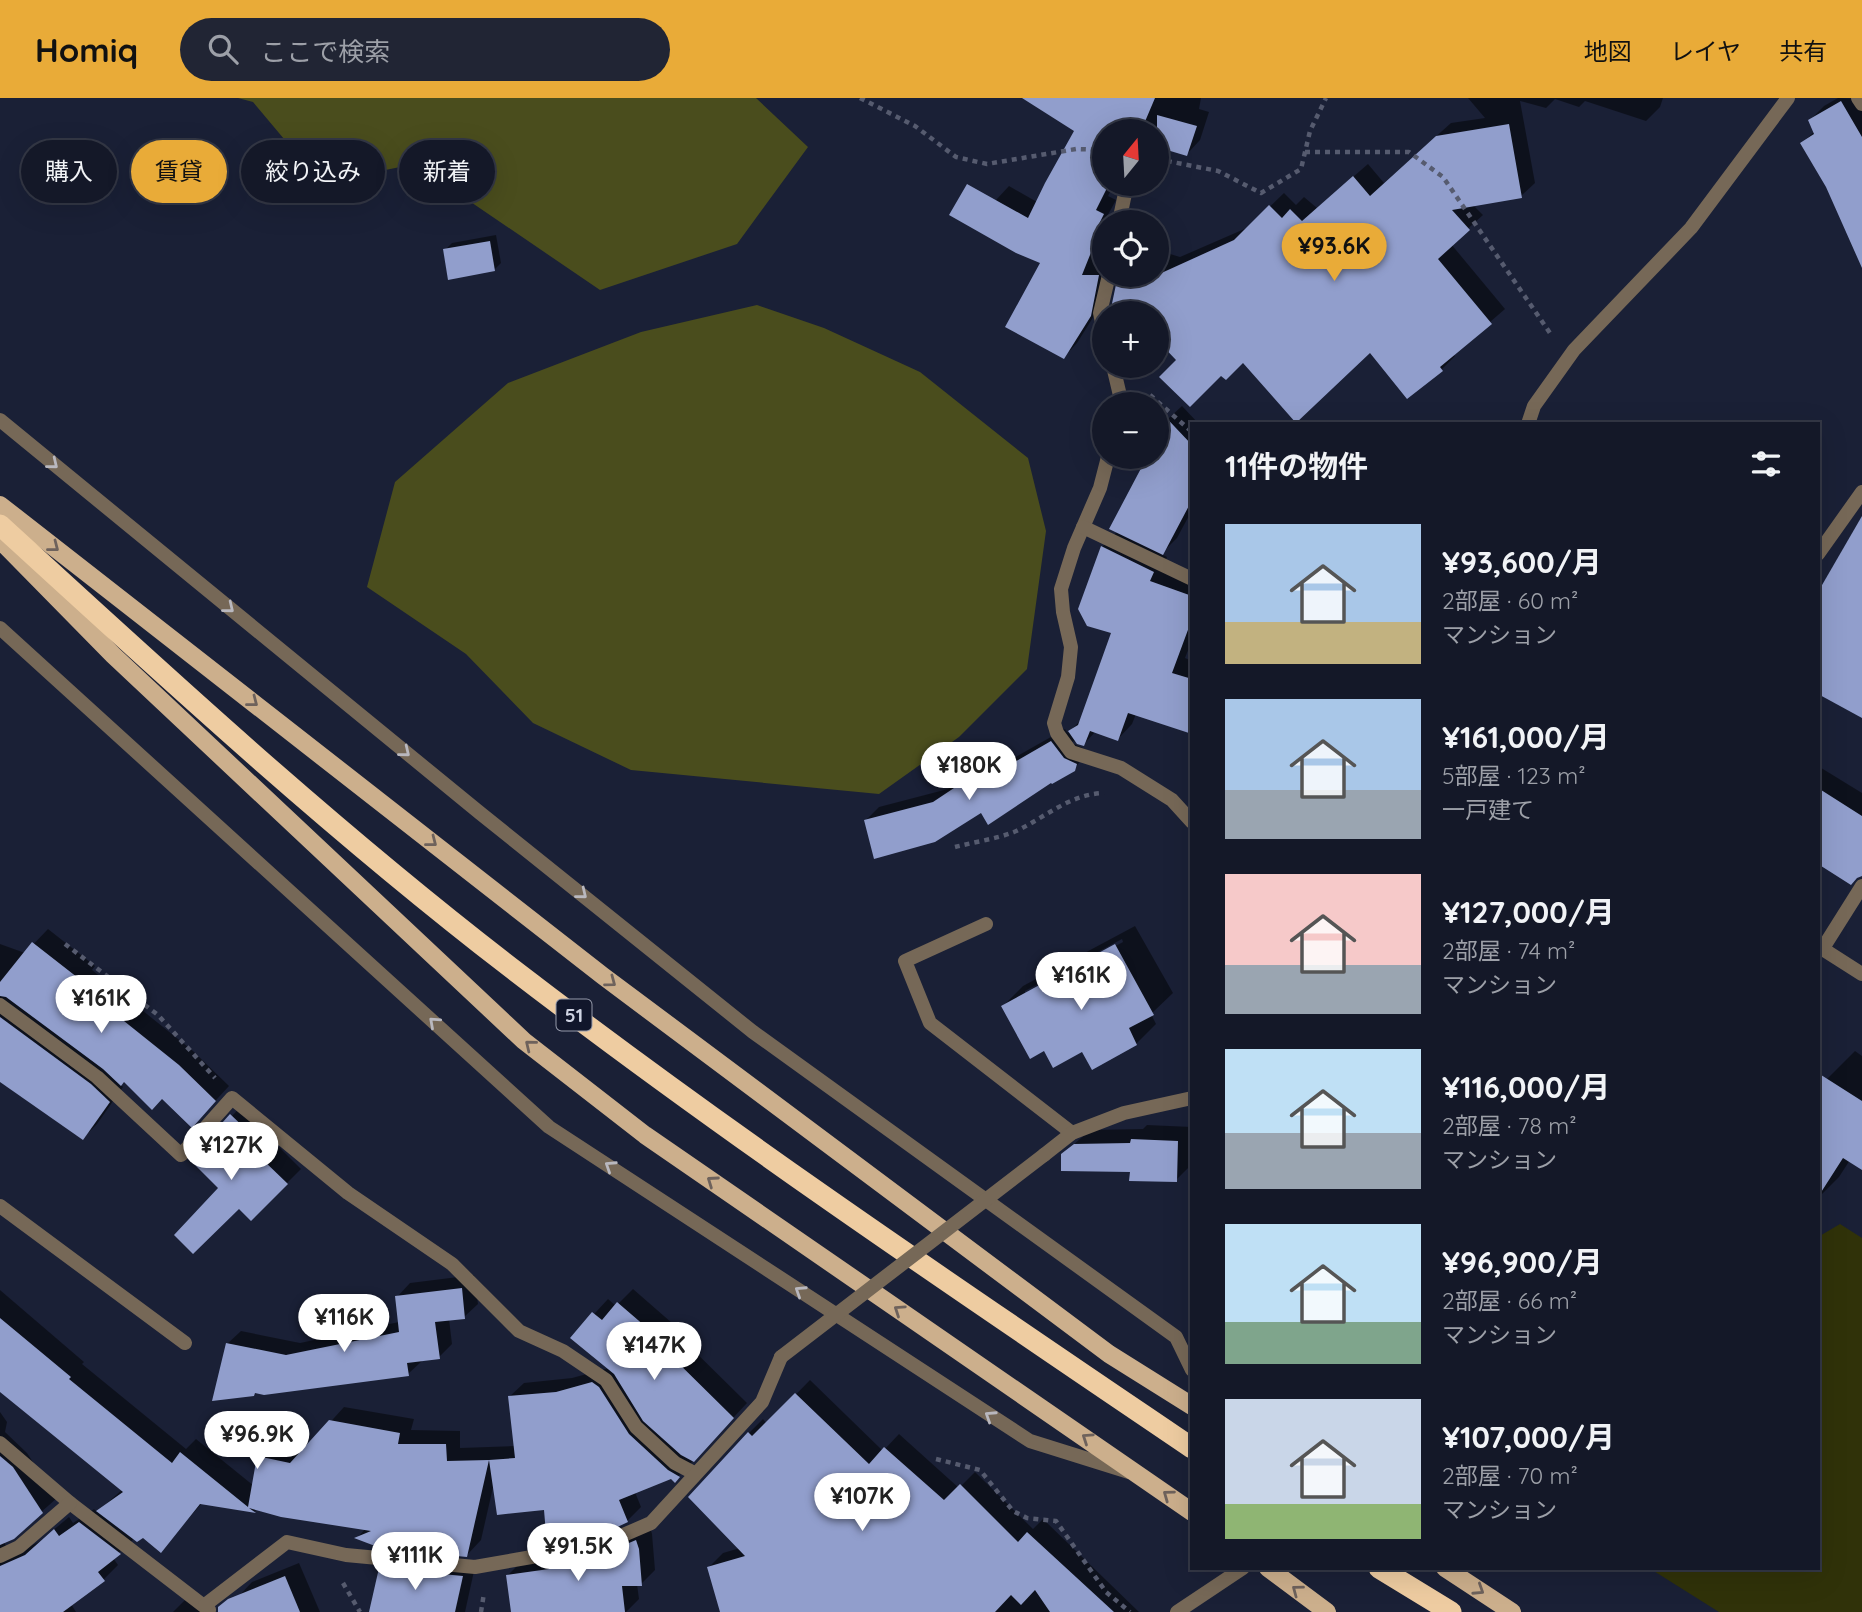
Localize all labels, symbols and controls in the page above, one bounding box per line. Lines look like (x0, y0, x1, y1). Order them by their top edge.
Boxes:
search box (180, 18, 670, 81)
text: Homiq (35, 29, 138, 70)
icon: search (204, 30, 242, 68)
text: ここで検索 (260, 35, 390, 68)
text: 地図 (1584, 36, 1632, 66)
text: レイヤ (1670, 36, 1741, 66)
text: 共有 (1779, 36, 1827, 66)
north arrow (1092, 119, 1169, 196)
map controls (1092, 119, 1169, 469)
chip: 購入 (21, 140, 117, 203)
chip: 賃貸 (131, 140, 227, 203)
chip: 絞り込み (241, 140, 385, 203)
chip: 新着 (399, 140, 495, 203)
button: locate (1092, 210, 1169, 287)
pin: ¥93.6K (1277, 223, 1391, 283)
text: ¥93.6K (1298, 231, 1370, 260)
button: + (1092, 301, 1169, 378)
button: − (1092, 392, 1169, 469)
icon: filters (1747, 445, 1785, 483)
text: 11件の物件 (1225, 447, 1368, 485)
one-way arrow (45, 455, 57, 468)
one-way arrow (46, 538, 59, 551)
text: ¥93,600/月 (1442, 543, 1602, 581)
icon: home (1281, 552, 1365, 636)
text: 2部屋 · 60 m² (1442, 586, 1578, 615)
one-way arrow (221, 599, 233, 612)
text: マンション (1442, 620, 1557, 649)
one-way arrow (245, 693, 258, 706)
text: ¥161,000/月 (1442, 718, 1610, 756)
icon: home (1281, 727, 1365, 811)
pin: ¥180K (920, 742, 1018, 802)
one-way arrow (398, 743, 410, 756)
text: ¥180K (937, 750, 1001, 779)
text: 5部屋 · 123 m² (1442, 761, 1585, 790)
text: 一戸建て (1442, 795, 1534, 824)
one-way arrow (424, 834, 437, 847)
one-way arrow (575, 886, 587, 899)
text: ¥127,000/月 (1442, 893, 1615, 931)
icon: home (1281, 902, 1365, 986)
text: 2部屋 · 74 m² (1442, 936, 1575, 965)
pin: ¥161K (1032, 953, 1130, 1012)
text: ¥161K (1052, 960, 1110, 989)
text: マンション (1442, 970, 1557, 999)
one-way arrow (603, 974, 616, 986)
pin: ¥161K (52, 976, 150, 1035)
text: ¥161K (72, 983, 130, 1012)
road number: 51 (556, 1000, 592, 1030)
one-way arrow (429, 1018, 442, 1031)
one-way arrow (525, 1041, 538, 1053)
text: ¥116,000/月 (1442, 1068, 1610, 1106)
icon: home (1281, 1077, 1365, 1161)
text: 2部屋 · 78 m² (1442, 1111, 1577, 1140)
pin: ¥127K (182, 1122, 280, 1182)
text: ¥127K (199, 1130, 263, 1159)
text: マンション (1442, 1145, 1557, 1174)
one-way arrow (604, 1162, 617, 1175)
one-way arrow (707, 1177, 720, 1189)
text: ¥96,900/月 (1442, 1243, 1603, 1281)
icon: home (1281, 1252, 1365, 1336)
text: 2部屋 · 66 m² (1442, 1286, 1577, 1315)
one-way arrow (795, 1287, 808, 1299)
pin: ¥116K (295, 1294, 393, 1354)
text: ¥116K (314, 1302, 374, 1331)
one-way arrow (894, 1305, 907, 1318)
text: マンション (1442, 1320, 1557, 1349)
pin: ¥147K (605, 1322, 703, 1382)
text: ¥147K (622, 1330, 686, 1359)
one-way arrow (985, 1411, 998, 1424)
pin: ¥96.9K (200, 1412, 314, 1471)
text: ¥107,000/月 (1442, 1418, 1615, 1456)
text: ¥96.9K (220, 1419, 294, 1448)
icon: home (1281, 1427, 1365, 1511)
one-way arrow (1082, 1434, 1095, 1447)
text: 2部屋 · 70 m² (1442, 1461, 1578, 1490)
pin: ¥107K (813, 1474, 911, 1533)
text: ¥107K (830, 1481, 894, 1510)
one-way arrow (1163, 1490, 1176, 1503)
text: マンション (1442, 1495, 1557, 1524)
pin: ¥91.5K (521, 1524, 635, 1583)
text: ¥91.5K (543, 1531, 613, 1560)
pin: ¥111K (366, 1532, 464, 1592)
text: ¥111K (387, 1540, 443, 1569)
one-way arrow (1471, 1582, 1484, 1595)
one-way arrow (1292, 1586, 1305, 1598)

